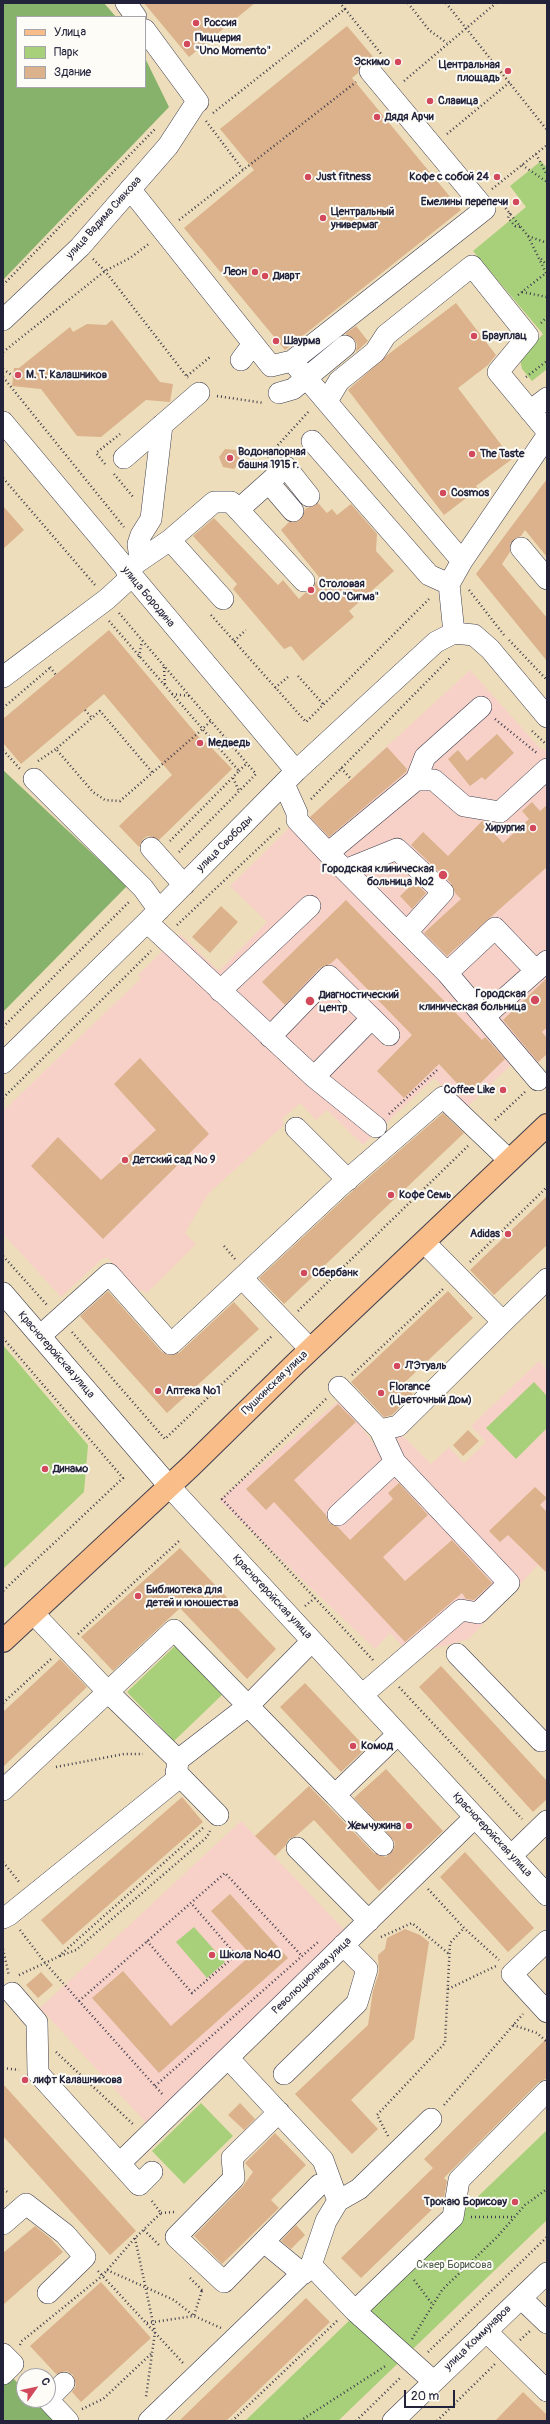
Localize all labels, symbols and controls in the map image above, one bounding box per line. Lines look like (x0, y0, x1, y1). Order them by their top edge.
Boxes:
legend (16, 16, 146, 88)
place label: Россия (204, 16, 237, 30)
marker: Россия (191, 18, 201, 28)
text: Улица (54, 25, 86, 40)
place label: Пиццерия "Uno Momento" (195, 31, 271, 57)
marker: Пиццерия "Uno Momento" (182, 39, 192, 49)
text: Парк (54, 45, 79, 60)
place label: Эскимо (354, 55, 390, 69)
marker: Эскимо (393, 57, 403, 67)
place label: Центральная площадь (439, 58, 500, 84)
text: Здание (54, 65, 91, 80)
marker: Центральная площадь (503, 66, 513, 76)
place label: Славица (438, 94, 478, 108)
marker: Славица (425, 96, 435, 106)
place label: Дядя Арчи (385, 110, 434, 124)
marker: Дядя Арчи (372, 112, 382, 122)
place label: Just fitness (316, 170, 371, 184)
place label: Кофе с собой 24 (409, 170, 489, 184)
marker: Just fitness (303, 172, 313, 182)
marker: Кофе с собой 24 (492, 172, 502, 182)
street label: улица Вадима Сивкова (63, 174, 145, 262)
place label: Емелины перепечи (421, 195, 508, 209)
marker: Емелины перепечи (511, 197, 521, 207)
place label: Центральный универмаг (331, 205, 394, 231)
marker: Центральный универмаг (318, 213, 328, 223)
place label: Леон (224, 265, 247, 279)
marker: Леон (250, 267, 260, 277)
place label: Диарт (273, 269, 300, 283)
marker: Диарт (260, 271, 270, 281)
place label: Брауплац (482, 329, 527, 343)
marker: Брауплац (469, 331, 479, 341)
place label: Шаурма (284, 334, 320, 348)
marker: Шаурма (271, 336, 281, 346)
place label: М. Т. Калашников (26, 368, 107, 382)
marker: М. Т. Калашников (13, 370, 23, 380)
place label: Водонапорная башня 1915 г. (238, 445, 306, 471)
place label: The Taste (480, 447, 524, 461)
marker: The Taste (467, 449, 477, 459)
marker: Водонапорная башня 1915 г. (225, 453, 235, 463)
place label: Cosmos (451, 486, 489, 500)
marker: Cosmos (438, 488, 448, 498)
street label: улица Бородина (119, 564, 177, 630)
place label: Столовая ООО "Сигма" (319, 577, 379, 603)
marker: Столовая ООО "Сигма" (306, 585, 316, 595)
place label: Медведь (208, 736, 250, 750)
marker: Медведь (195, 738, 205, 748)
street label: улица Свободы (194, 813, 256, 875)
place label: Хирургия (485, 821, 525, 835)
marker: Хирургия (528, 823, 538, 833)
place label: Городская клиническая больница №2 (322, 862, 434, 888)
marker: Городская клиническая больница №2 (437, 869, 449, 881)
place label: Городская клиническая больница (419, 987, 526, 1013)
place label: Диагностический центр (319, 988, 399, 1014)
marker: Городская клиническая больница (529, 994, 541, 1006)
marker: Диагностический центр (304, 995, 316, 1007)
place label: Coffee Like (444, 1083, 495, 1097)
marker: Coffee Like (498, 1085, 508, 1095)
place label: Детский сад № 9 (133, 1153, 215, 1167)
marker: Детский сад № 9 (120, 1155, 130, 1165)
place label: Кофе Семь (399, 1188, 451, 1202)
marker: Кофе Семь (386, 1190, 396, 1200)
place label: Adidas (470, 1227, 500, 1241)
marker: Adidas (503, 1229, 513, 1239)
place label: Сбербанк (312, 1266, 358, 1280)
marker: Сбербанк (299, 1268, 309, 1278)
street label: Красногеройская улица (15, 1309, 97, 1401)
street label: Пушкинская улица (239, 1348, 311, 1418)
place label: Л'Этуаль (405, 1359, 447, 1373)
marker: Л'Этуаль (392, 1361, 402, 1371)
place label: Florance (Цветочный Дом) (389, 1380, 472, 1406)
place label: Аптека №1 (166, 1384, 220, 1398)
marker: Аптека №1 (153, 1386, 163, 1396)
marker: Florance (Цветочный Дом) (376, 1388, 386, 1398)
place label: Динамо (53, 1462, 88, 1476)
marker: Динамо (40, 1464, 50, 1474)
street label: Красногеройская улица (229, 1552, 315, 1642)
place label: Библиотека для детей и юношества (146, 1583, 238, 1609)
marker: Библиотека для детей и юношества (133, 1591, 143, 1601)
place label: Комод (361, 1739, 393, 1753)
marker: Комод (348, 1741, 358, 1751)
street label: Красногеройская улица (449, 1790, 535, 1880)
place label: Жемчужина (349, 1819, 401, 1833)
marker: Жемчужина (404, 1821, 414, 1831)
street label: Революционная улица (270, 1935, 354, 2017)
place label: Школа №40 (220, 1948, 281, 1962)
marker: Школа №40 (207, 1950, 217, 1960)
place label: лифт Калашникова (33, 2073, 122, 2087)
marker: лифт Калашникова (20, 2075, 30, 2085)
place label: Трокаю Борисову (424, 2195, 507, 2209)
marker: Трокаю Борисову (510, 2197, 520, 2207)
park label: Сквер Борисова (416, 2258, 492, 2272)
street label: улица Коммунаров (442, 2303, 514, 2373)
north arrow (16, 2368, 56, 2408)
text: С (38, 2375, 53, 2388)
scale bar (406, 2382, 457, 2408)
text: 20 m (411, 2389, 439, 2404)

